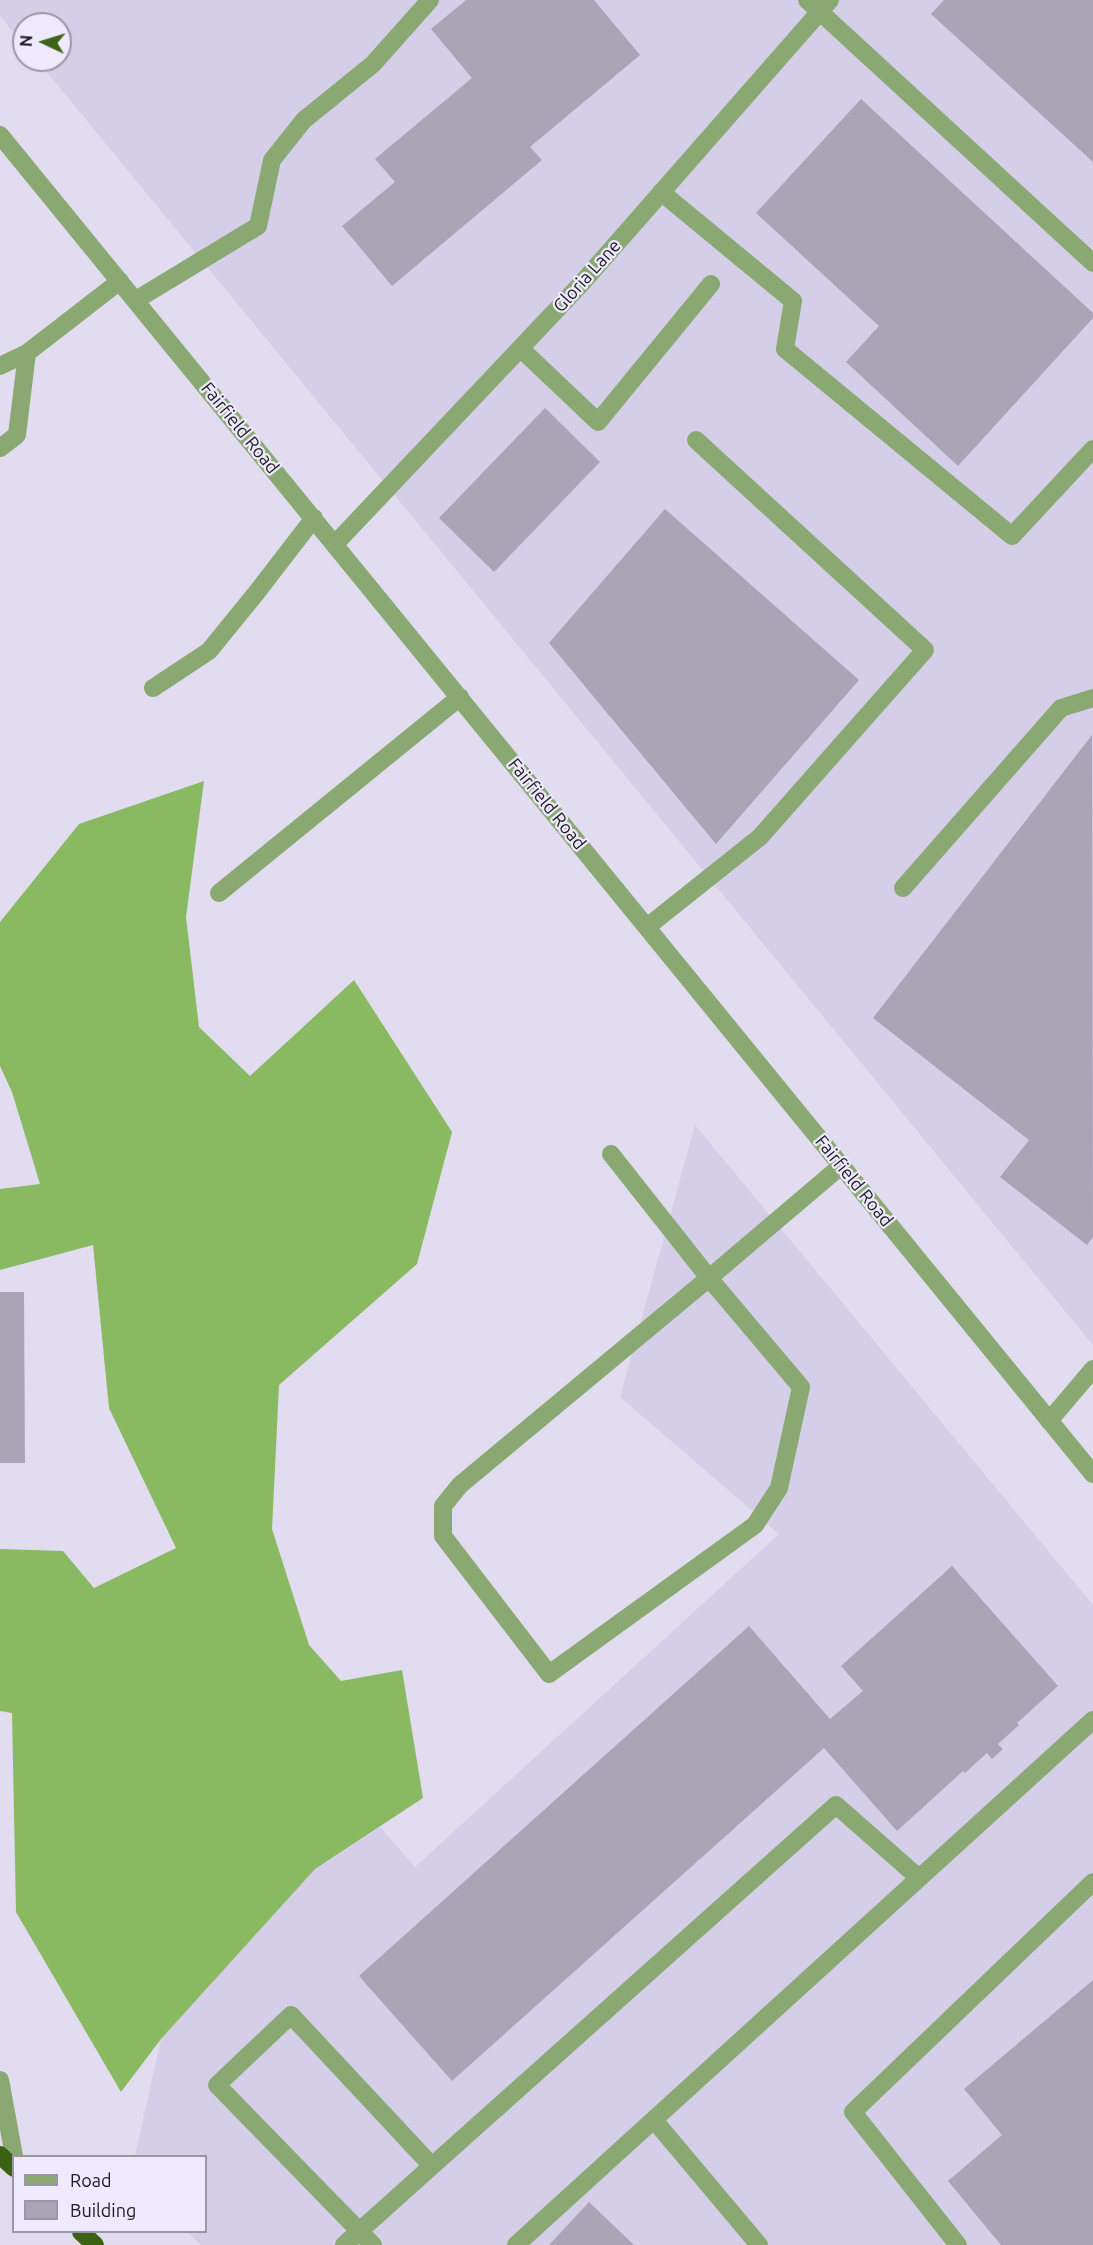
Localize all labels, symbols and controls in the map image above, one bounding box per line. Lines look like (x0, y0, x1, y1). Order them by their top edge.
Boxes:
north arrow (12, 12, 72, 72)
text: N (17, 34, 35, 47)
street label: Gloria Lane (549, 235, 625, 317)
street label: Fairfield Road (197, 378, 283, 478)
street label: Fairfield Road (504, 754, 590, 854)
street label: Fairfield Road (811, 1131, 897, 1231)
legend (12, 2155, 207, 2233)
text: Road (70, 2170, 112, 2190)
text: Building (70, 2200, 136, 2220)

